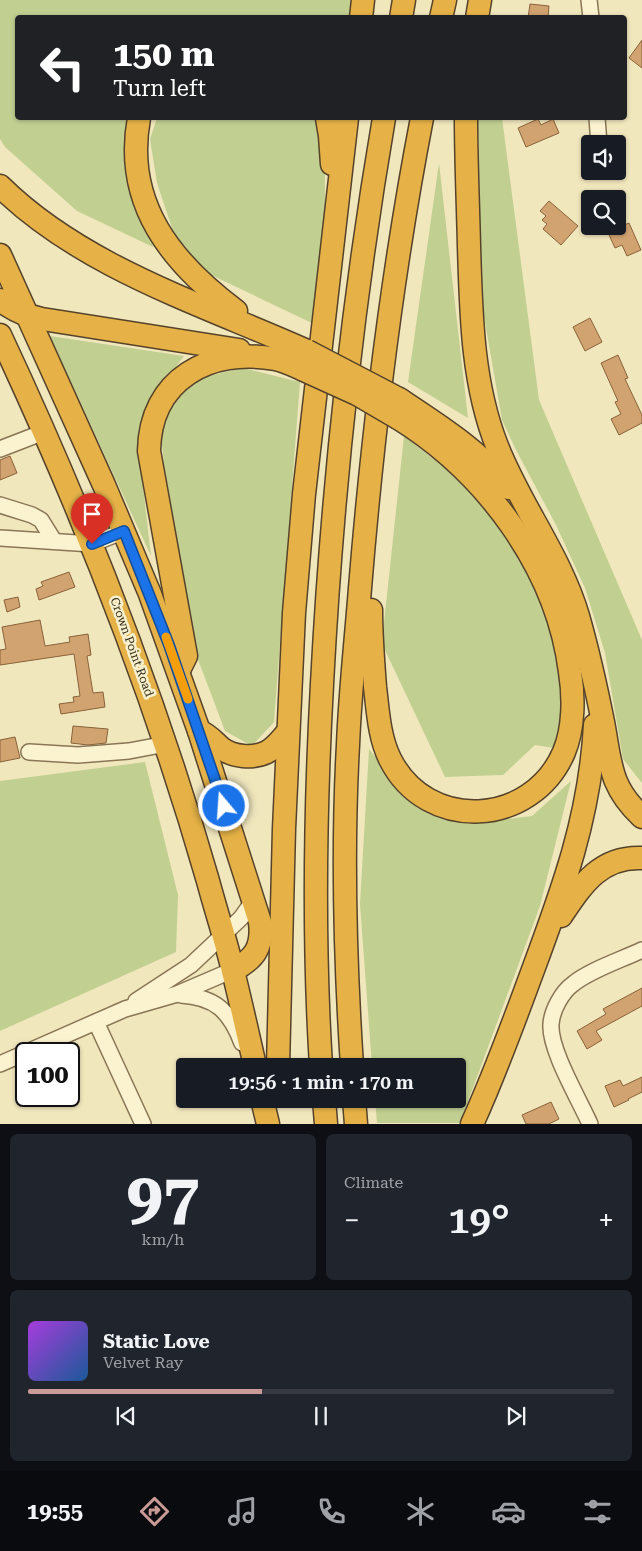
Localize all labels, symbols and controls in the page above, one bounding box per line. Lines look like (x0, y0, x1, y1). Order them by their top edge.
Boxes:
text: 150 m (113, 34, 214, 75)
icon: left (30, 35, 95, 100)
text: Turn left (113, 76, 206, 101)
map controls (581, 135, 626, 235)
button: sound (581, 135, 626, 180)
button: search (581, 190, 626, 235)
pin (71, 493, 113, 544)
icon: arrive (78, 500, 106, 528)
street label: Crown Point Road (108, 595, 157, 699)
position arrow (197, 779, 249, 831)
speed limit sign: 100 (15, 1042, 80, 1107)
text: 19:56 · 1 min · 170 m (228, 1071, 414, 1094)
text: 97 (127, 1159, 199, 1235)
text: Climate (344, 1173, 403, 1192)
text: 19° (448, 1198, 510, 1242)
text: − (344, 1204, 360, 1237)
text: + (598, 1204, 614, 1237)
text: km/h (142, 1230, 184, 1249)
text: Static Love (103, 1330, 210, 1353)
text: Velvet Ray (103, 1353, 183, 1372)
icon: previous (112, 1402, 140, 1430)
icon: pause (307, 1402, 335, 1430)
icon: next (502, 1402, 530, 1430)
icon: directions (137, 1494, 172, 1529)
icon: music (225, 1494, 260, 1529)
icon: phone (314, 1494, 349, 1529)
icon: climate (403, 1494, 438, 1529)
icon: car (491, 1494, 526, 1529)
icon: filters (580, 1494, 615, 1529)
text: 19:55 (27, 1499, 83, 1524)

